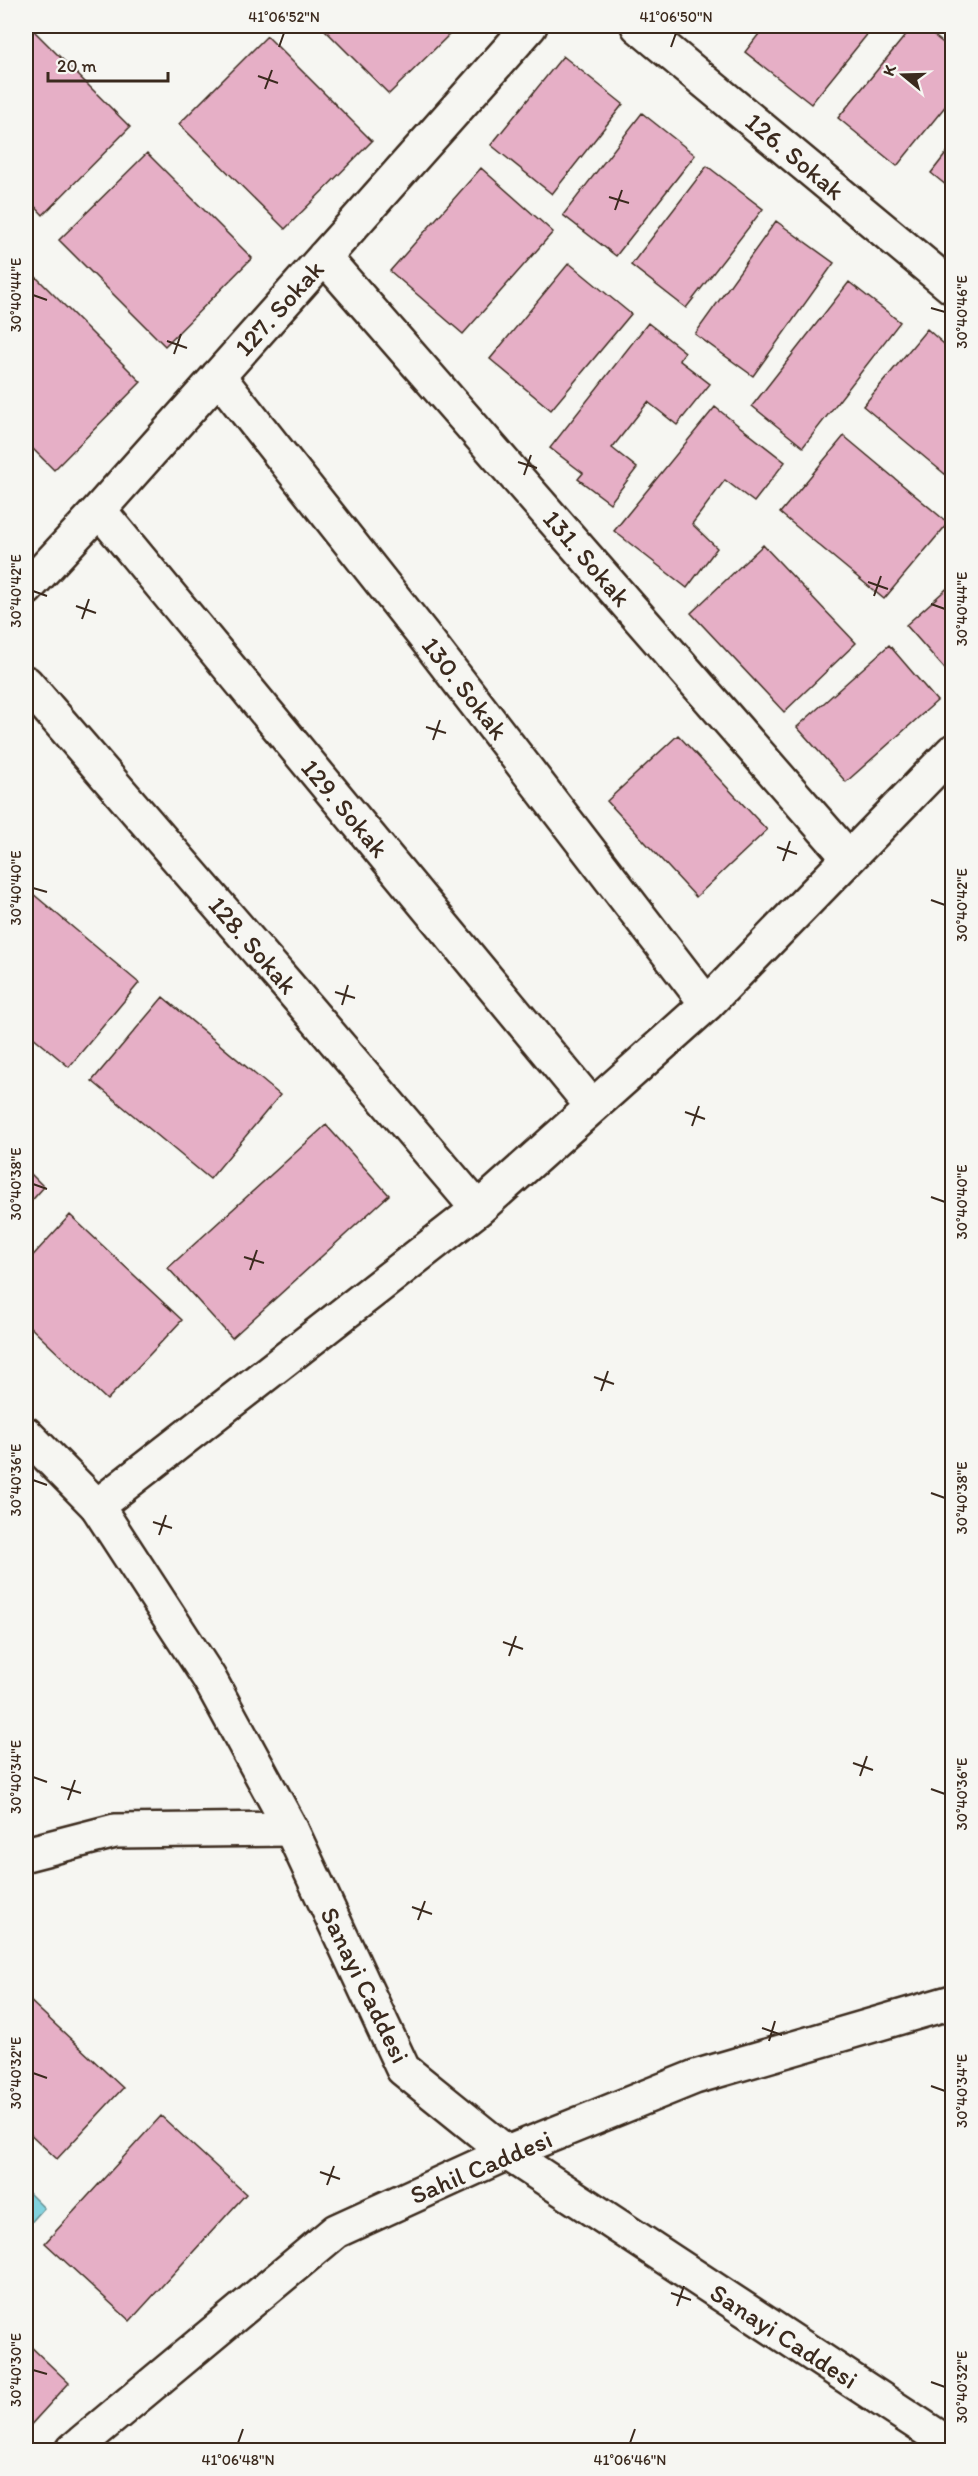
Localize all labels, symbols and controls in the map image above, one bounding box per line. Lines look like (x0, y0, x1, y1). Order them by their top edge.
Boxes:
text: 41°06'52"N (248, 8, 320, 26)
text: 41°06'50"N (639, 8, 713, 26)
scale bar (48, 45, 168, 83)
north arrow (873, 45, 933, 105)
text: 20 m (57, 55, 97, 77)
text: K (879, 62, 900, 78)
street label: 126. Sokak (739, 105, 851, 207)
street label: 127. Sokak (228, 253, 330, 363)
text: 30°40'44"E (7, 258, 25, 332)
text: 30°40'46"E (953, 275, 971, 349)
street label: 131. Sokak (536, 503, 638, 613)
text: 30°40'42"E (7, 554, 25, 628)
text: 30°40'44"E (953, 572, 971, 646)
street label: 130. Sokak (415, 630, 515, 746)
street label: 129. Sokak (294, 752, 396, 864)
text: 30°40'40"E (7, 851, 25, 925)
text: 30°40'42"E (953, 868, 971, 942)
street label: 128. Sokak (202, 889, 304, 1001)
text: 30°40'38"E (7, 1147, 25, 1221)
text: 30°40'40"E (953, 1165, 971, 1239)
text: 30°40'36"E (7, 1444, 25, 1516)
text: 30°40'38"E (953, 1461, 971, 1535)
text: 30°40'34"E (7, 1740, 25, 1814)
text: 30°40'36"E (953, 1758, 971, 1830)
street label: Sanayi Caddesi (313, 1902, 417, 2068)
text: 30°40'32"E (7, 2037, 25, 2109)
text: 30°40'34"E (953, 2054, 971, 2128)
street label: Sahil Caddesi (405, 2123, 557, 2211)
street label: Sanayi Caddesi (704, 2276, 864, 2396)
text: 30°40'30"E (7, 2333, 25, 2407)
text: 30°40'32"E (953, 2351, 971, 2423)
text: 41°06'48"N (201, 2451, 275, 2469)
text: 41°06'46"N (594, 2451, 666, 2469)

